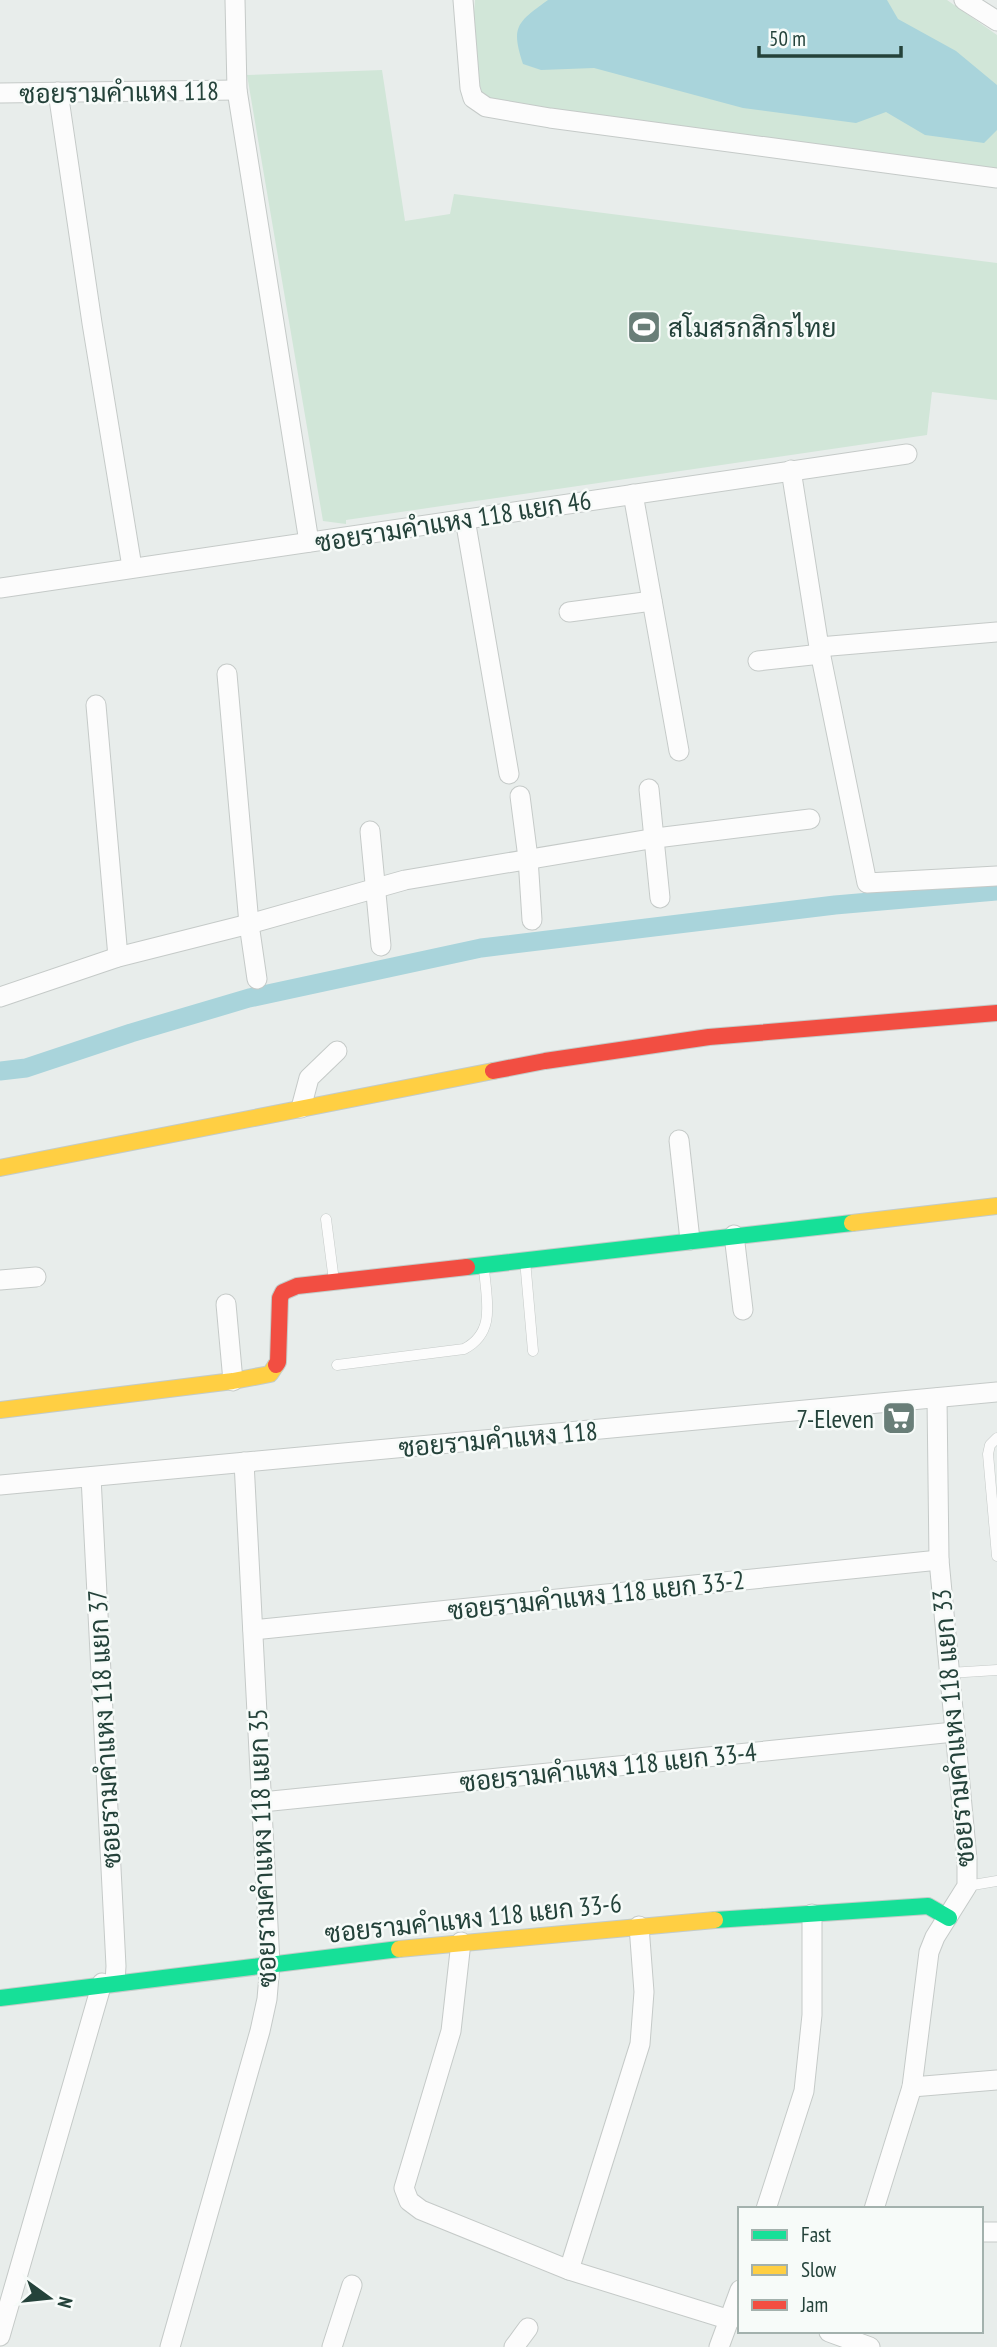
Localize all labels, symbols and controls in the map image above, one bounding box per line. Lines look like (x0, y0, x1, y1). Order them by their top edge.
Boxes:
scale bar (759, 14, 901, 58)
text: 50 m (769, 25, 806, 52)
street label: ซอยรามคำแหง 118 (19, 74, 219, 110)
sports icon: สโมสรกสิกรไทย (625, 308, 663, 346)
place label: สโมสรกสิกรไทย (668, 311, 836, 344)
street label: ซอยรามคำแหง 118 แยก 46 (313, 483, 593, 559)
supermarket icon: 7-Eleven (880, 1399, 918, 1437)
place label: 7-Eleven (796, 1402, 874, 1435)
street label: ซอยรามคำแหง 118 (397, 1414, 599, 1464)
street label: ซอยรามคำแหง 118 แยก 33-2 (446, 1563, 746, 1627)
street label: ซอยรามคำแหง 118 แยก 33 (924, 1588, 982, 1868)
street label: ซอยรามคำแหง 118 แยก 37 (80, 1589, 128, 1869)
street label: ซอยรามคำแหง 118 แยก 35 (241, 1708, 283, 1988)
street label: ซอยรามคำแหง 118 แยก 33-4 (458, 1735, 758, 1799)
street label: ซอยรามคำแหง 118 แยก 33-6 (323, 1886, 623, 1950)
legend (738, 2207, 983, 2333)
text: Fast (801, 2221, 831, 2248)
text: Slow (801, 2256, 837, 2283)
north arrow (14, 2263, 84, 2333)
text: Jam (800, 2291, 828, 2318)
text: N (53, 2294, 78, 2310)

